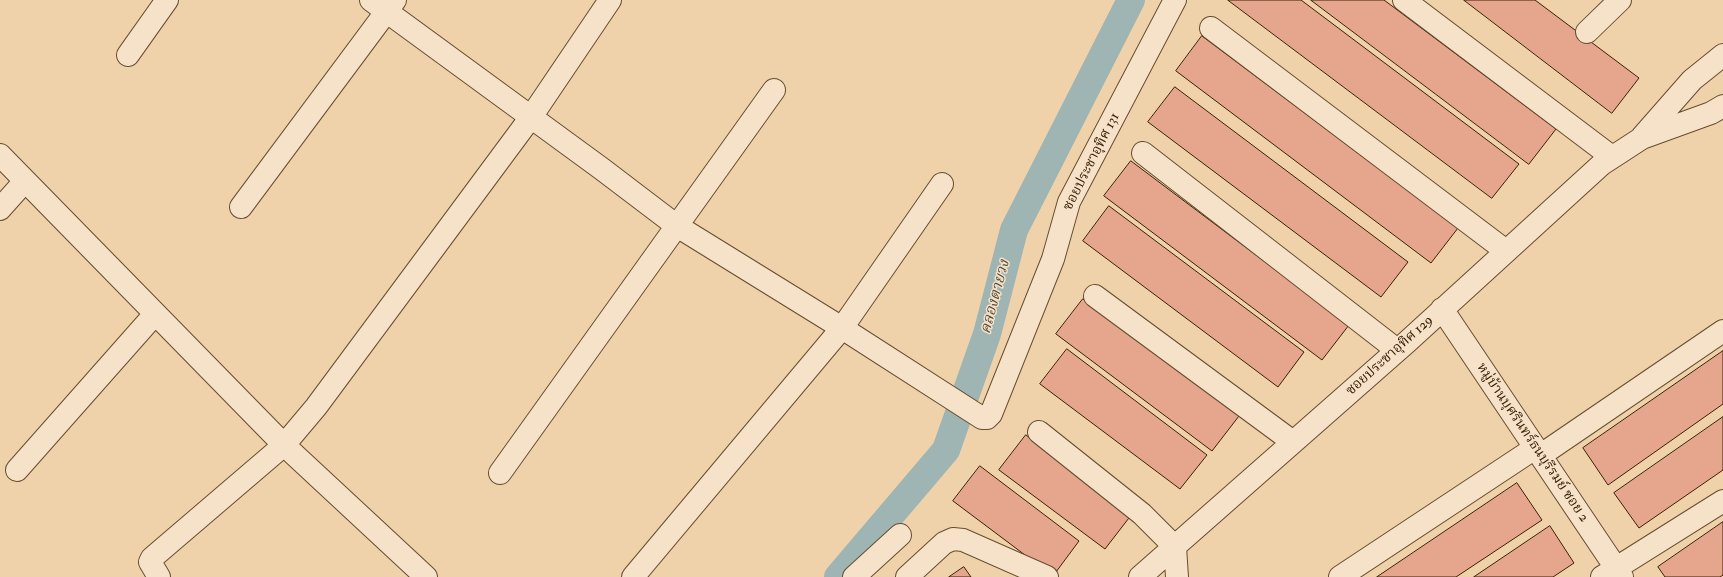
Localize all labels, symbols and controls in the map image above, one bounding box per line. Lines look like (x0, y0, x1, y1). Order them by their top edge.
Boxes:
street label: ซอยประชาอุทิศ 131 (1060, 110, 1124, 214)
water label: คลองตายวง (977, 258, 1015, 336)
street label: ซอยประชาอุทิศ 129 (1343, 313, 1437, 399)
street label: หมู่บ้านบุศรินทร์ธนบุรีรมย์ ซอย 2 (1472, 360, 1592, 526)

